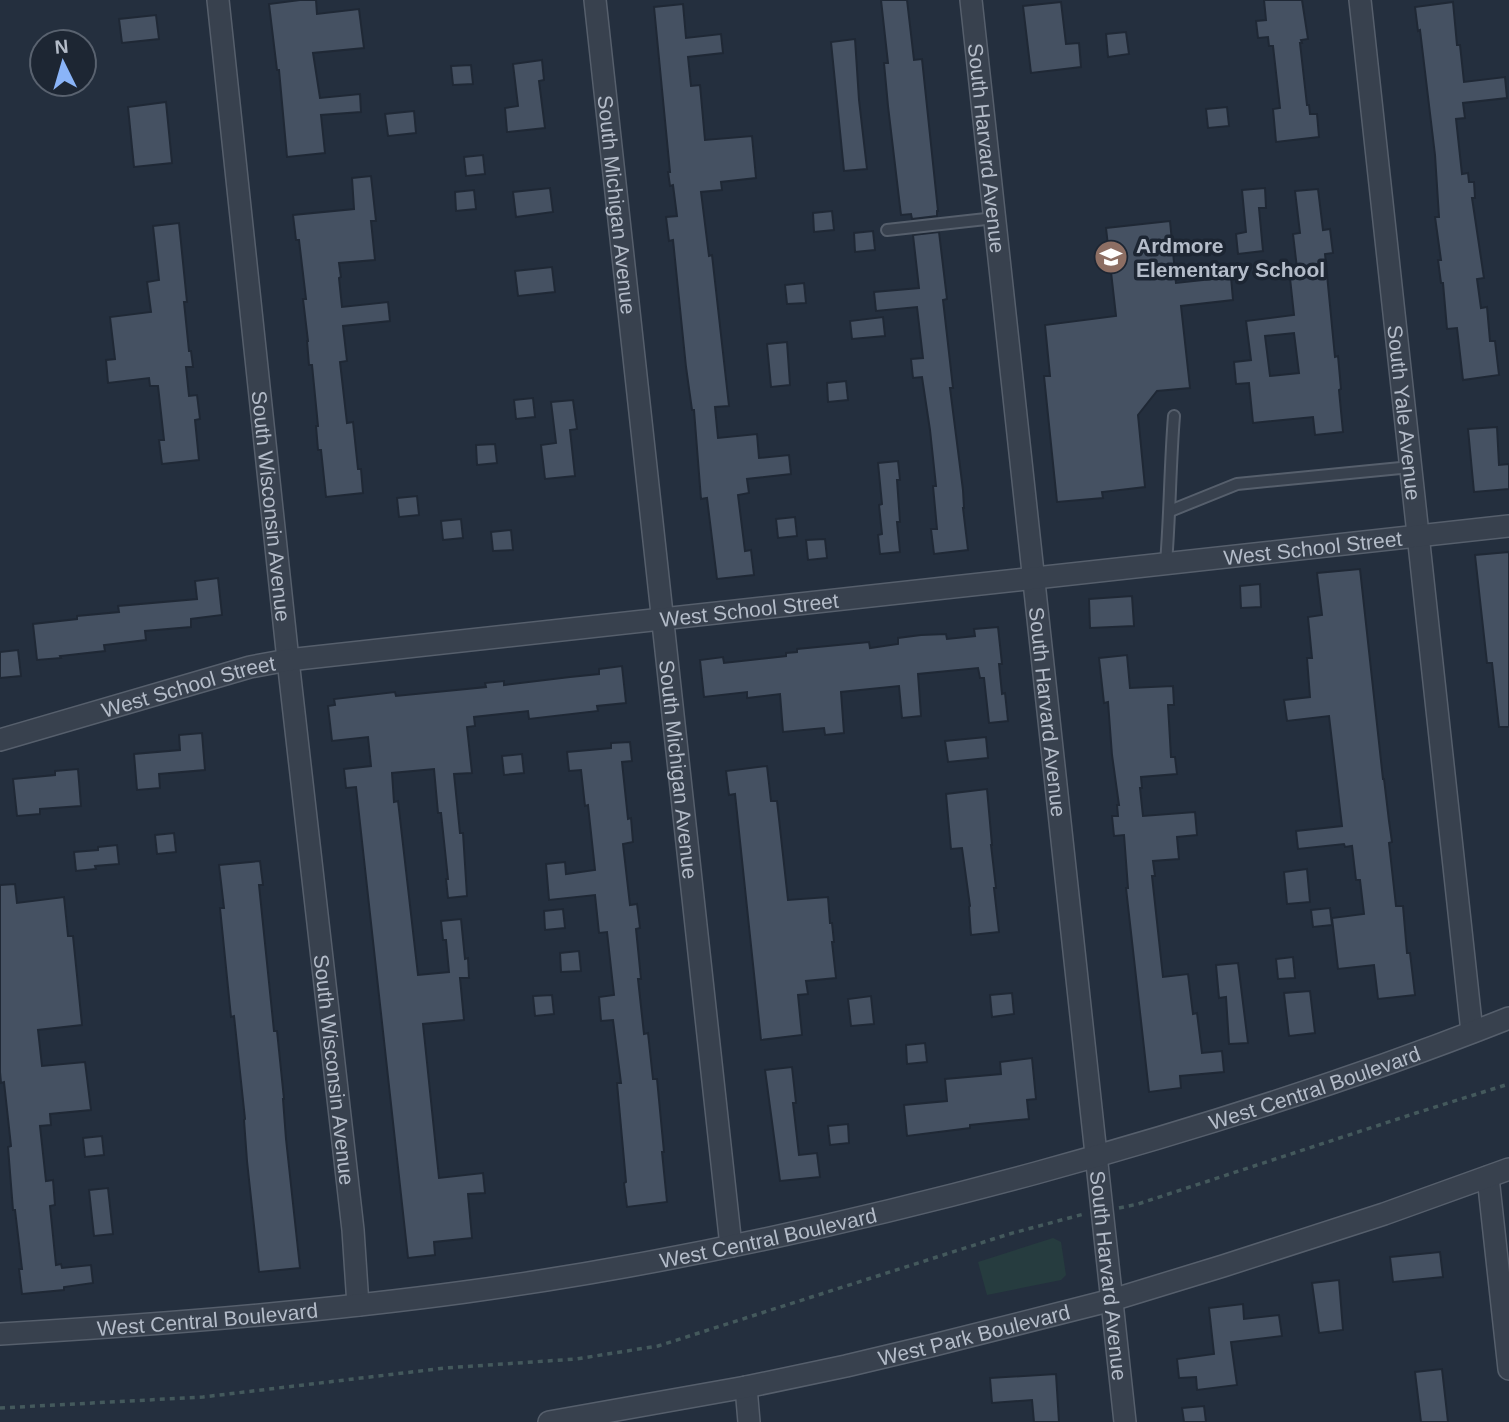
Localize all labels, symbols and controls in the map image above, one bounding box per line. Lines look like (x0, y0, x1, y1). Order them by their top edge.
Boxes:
north arrow (28, 28, 98, 98)
text: N (54, 36, 69, 58)
street label: South Harvard Avenue (964, 42, 1010, 254)
street label: South Michigan Avenue (594, 94, 641, 316)
place label: Ardmore Elementary School (1136, 234, 1325, 281)
school or university icon: Ardmore Elementary School (1092, 238, 1130, 276)
street label: South Yale Avenue (1384, 324, 1426, 502)
street label: South Wisconsin Avenue (248, 390, 295, 623)
street label: West School Street (1222, 526, 1403, 569)
street label: West School Street (659, 588, 840, 631)
street label: South Harvard Avenue (1025, 606, 1071, 818)
street label: West School Street (99, 651, 277, 721)
street label: South Michigan Avenue (656, 659, 702, 880)
street label: South Wisconsin Avenue (310, 953, 359, 1186)
street label: West Central Boulevard (1206, 1041, 1423, 1134)
street label: South Harvard Avenue (1086, 1169, 1132, 1382)
street label: West Central Boulevard (658, 1203, 879, 1272)
street label: West Central Boulevard (96, 1298, 319, 1339)
street label: West Park Boulevard (876, 1300, 1072, 1369)

